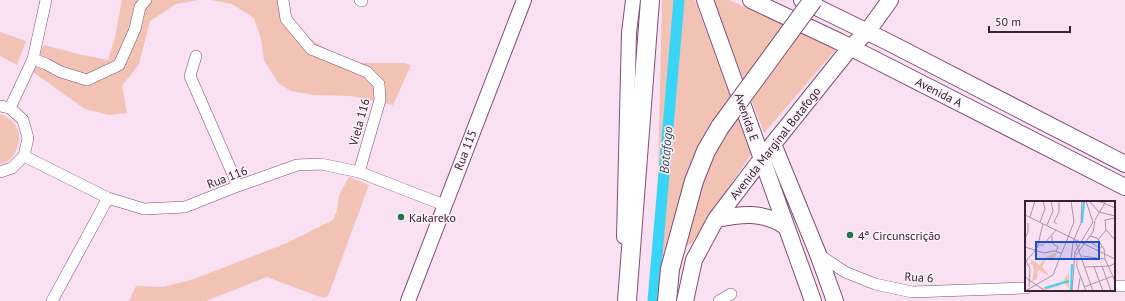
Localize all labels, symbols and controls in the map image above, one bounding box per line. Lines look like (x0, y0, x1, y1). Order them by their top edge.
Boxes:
scale bar (989, 8, 1070, 34)
text: 50 m (995, 14, 1021, 29)
street label: Avenida A (913, 74, 965, 110)
street label: Avenida Marginal Botafogo (726, 84, 824, 202)
street label: Avenida E (732, 91, 762, 143)
street label: Viela 116 (345, 97, 373, 148)
water label: Botafogo (655, 125, 677, 174)
street label: Rua 115 (450, 128, 480, 172)
street label: Rua 116 (205, 162, 249, 192)
inset map (1025, 201, 1115, 291)
place label: Kakareko (409, 210, 456, 225)
marker: Kakareko (396, 212, 406, 222)
place label: 4ª Circunscrição (858, 228, 941, 243)
marker: 4ª Circunscrição (845, 230, 855, 240)
street label: Rua 6 (904, 269, 934, 285)

